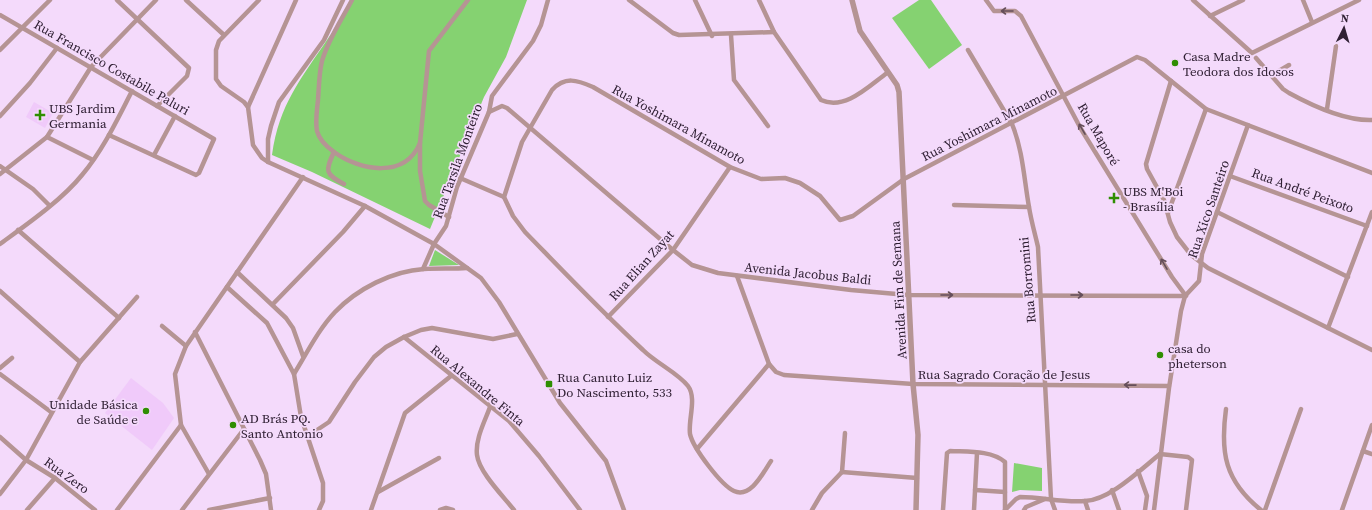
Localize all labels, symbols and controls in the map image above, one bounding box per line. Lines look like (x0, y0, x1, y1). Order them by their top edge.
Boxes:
one-way arrow (1001, 7, 1014, 15)
north arrow (1324, 8, 1364, 48)
text: N (1340, 11, 1349, 26)
street label: Rua Francisco Costabile Paluri (31, 16, 193, 119)
place label: Casa Madre Teodora dos Idosos (1183, 48, 1294, 80)
marker: Casa Madre Teodora dos Idosos (1170, 58, 1180, 68)
street label: Rua Yoshimara Minamoto (609, 81, 748, 168)
street label: Rua Yoshimara Minamoto (919, 82, 1060, 165)
place label: UBS Jardim Germania (49, 100, 116, 132)
street label: Rua Maporé (1074, 100, 1124, 169)
street label: Rua Tarsila Monteiro (429, 101, 486, 221)
marker: UBS Jardim Germania (34, 109, 46, 121)
one-way arrow (1077, 123, 1085, 135)
street label: Rua Xico Santeiro (1184, 158, 1233, 260)
street label: Rua André Peixoto (1250, 164, 1356, 217)
place label: UBS M'Boi - Brasília (1123, 183, 1183, 215)
marker: UBS M'Boi - Brasília (1108, 192, 1120, 204)
street label: Avenida Fim de Semana (886, 220, 911, 360)
street label: Rua Elian Zayat (605, 226, 678, 304)
street label: Rua Borromini (1015, 236, 1040, 324)
street label: Avenida Jacobus Baldi (744, 258, 872, 289)
one-way arrow (1159, 258, 1167, 270)
one-way arrow (940, 291, 953, 299)
one-way arrow (1070, 291, 1083, 299)
place label: casa do pheterson (1168, 340, 1227, 372)
street label: Rua Alexandre Finta (427, 341, 529, 430)
marker: casa do pheterson (1155, 350, 1165, 360)
street label: Rua Sagrado Coração de Jesus (918, 366, 1091, 383)
place label: Rua Canuto Luiz Do Nascimento, 533 (557, 369, 672, 401)
marker: Rua Canuto Luiz Do Nascimento, 533 (544, 379, 554, 389)
one-way arrow (1124, 381, 1137, 389)
place label: Unidade Básica de Saúde e (49, 396, 138, 428)
marker: Unidade Básica de Saúde e (141, 406, 151, 416)
place label: AD Brás PQ. Santo Antonio (241, 410, 323, 442)
marker: AD Brás PQ. Santo Antonio (228, 420, 238, 430)
street label: Rua Zero (41, 453, 93, 498)

